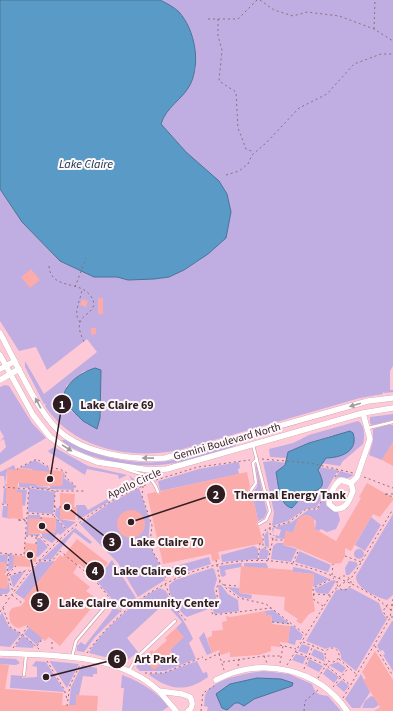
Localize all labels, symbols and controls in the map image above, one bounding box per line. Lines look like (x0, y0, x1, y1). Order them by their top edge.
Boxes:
water label: Lake Claire (59, 156, 113, 173)
callout: Lake Claire 69 (52, 392, 162, 416)
one-way arrow (35, 397, 41, 409)
text: 1 (59, 397, 65, 414)
text: Lake Claire 69 (80, 397, 154, 414)
one-way arrow (349, 402, 361, 408)
street label: Gemini Boulevard North (172, 419, 282, 464)
one-way arrow (61, 445, 73, 452)
one-way arrow (141, 455, 154, 461)
street label: Apollo Circle (105, 464, 164, 502)
callout: Thermal Energy Tank (206, 482, 354, 506)
text: 2 (213, 487, 219, 504)
text: Thermal Energy Tank (234, 487, 346, 504)
callout: Lake Claire 70 (102, 530, 211, 554)
text: 3 (109, 534, 115, 551)
text: Lake Claire 70 (130, 534, 204, 551)
callout: Lake Claire 66 (85, 559, 195, 583)
text: 4 (92, 563, 99, 580)
text: Lake Claire 66 (113, 563, 187, 580)
callout: Lake Claire Community Center (30, 590, 227, 614)
text: 5 (37, 595, 43, 612)
text: Lake Claire Community Center (59, 595, 220, 612)
callout: Art Park (107, 647, 186, 671)
text: 6 (114, 651, 120, 668)
text: Art Park (133, 651, 178, 668)

